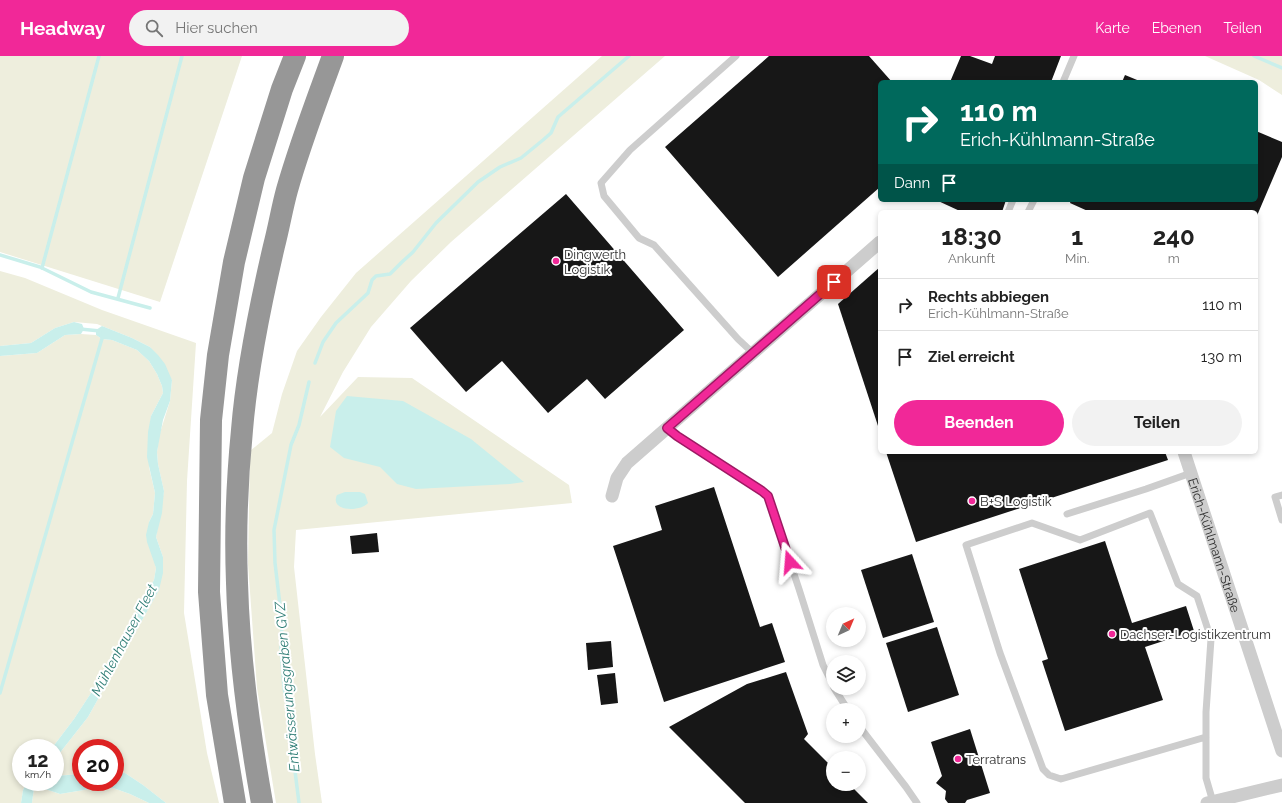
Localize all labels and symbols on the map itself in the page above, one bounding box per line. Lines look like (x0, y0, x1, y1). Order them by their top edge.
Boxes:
place label: Dingwerth Logistik (564, 247, 626, 277)
marker: Dingwerth Logistik (551, 256, 561, 266)
pin (817, 265, 851, 299)
street label: Erich-Kühlmann-Straße (1185, 476, 1243, 615)
place label: B+S Logistik (980, 494, 1052, 509)
marker: B+S Logistik (967, 496, 977, 506)
position arrow (769, 541, 811, 583)
water label: Mühlenhauser Fleet (88, 581, 160, 698)
water label: Entwässerungsgraben GVZ (271, 600, 302, 773)
north arrow (826, 607, 866, 647)
place label: Dachser-Logistikzentrum (1120, 627, 1271, 642)
marker: Dachser-Logistikzentrum (1107, 629, 1117, 639)
speed limit sign: 20 (72, 739, 124, 791)
place label: Terratrans (966, 752, 1026, 767)
marker: Terratrans (953, 754, 963, 764)

